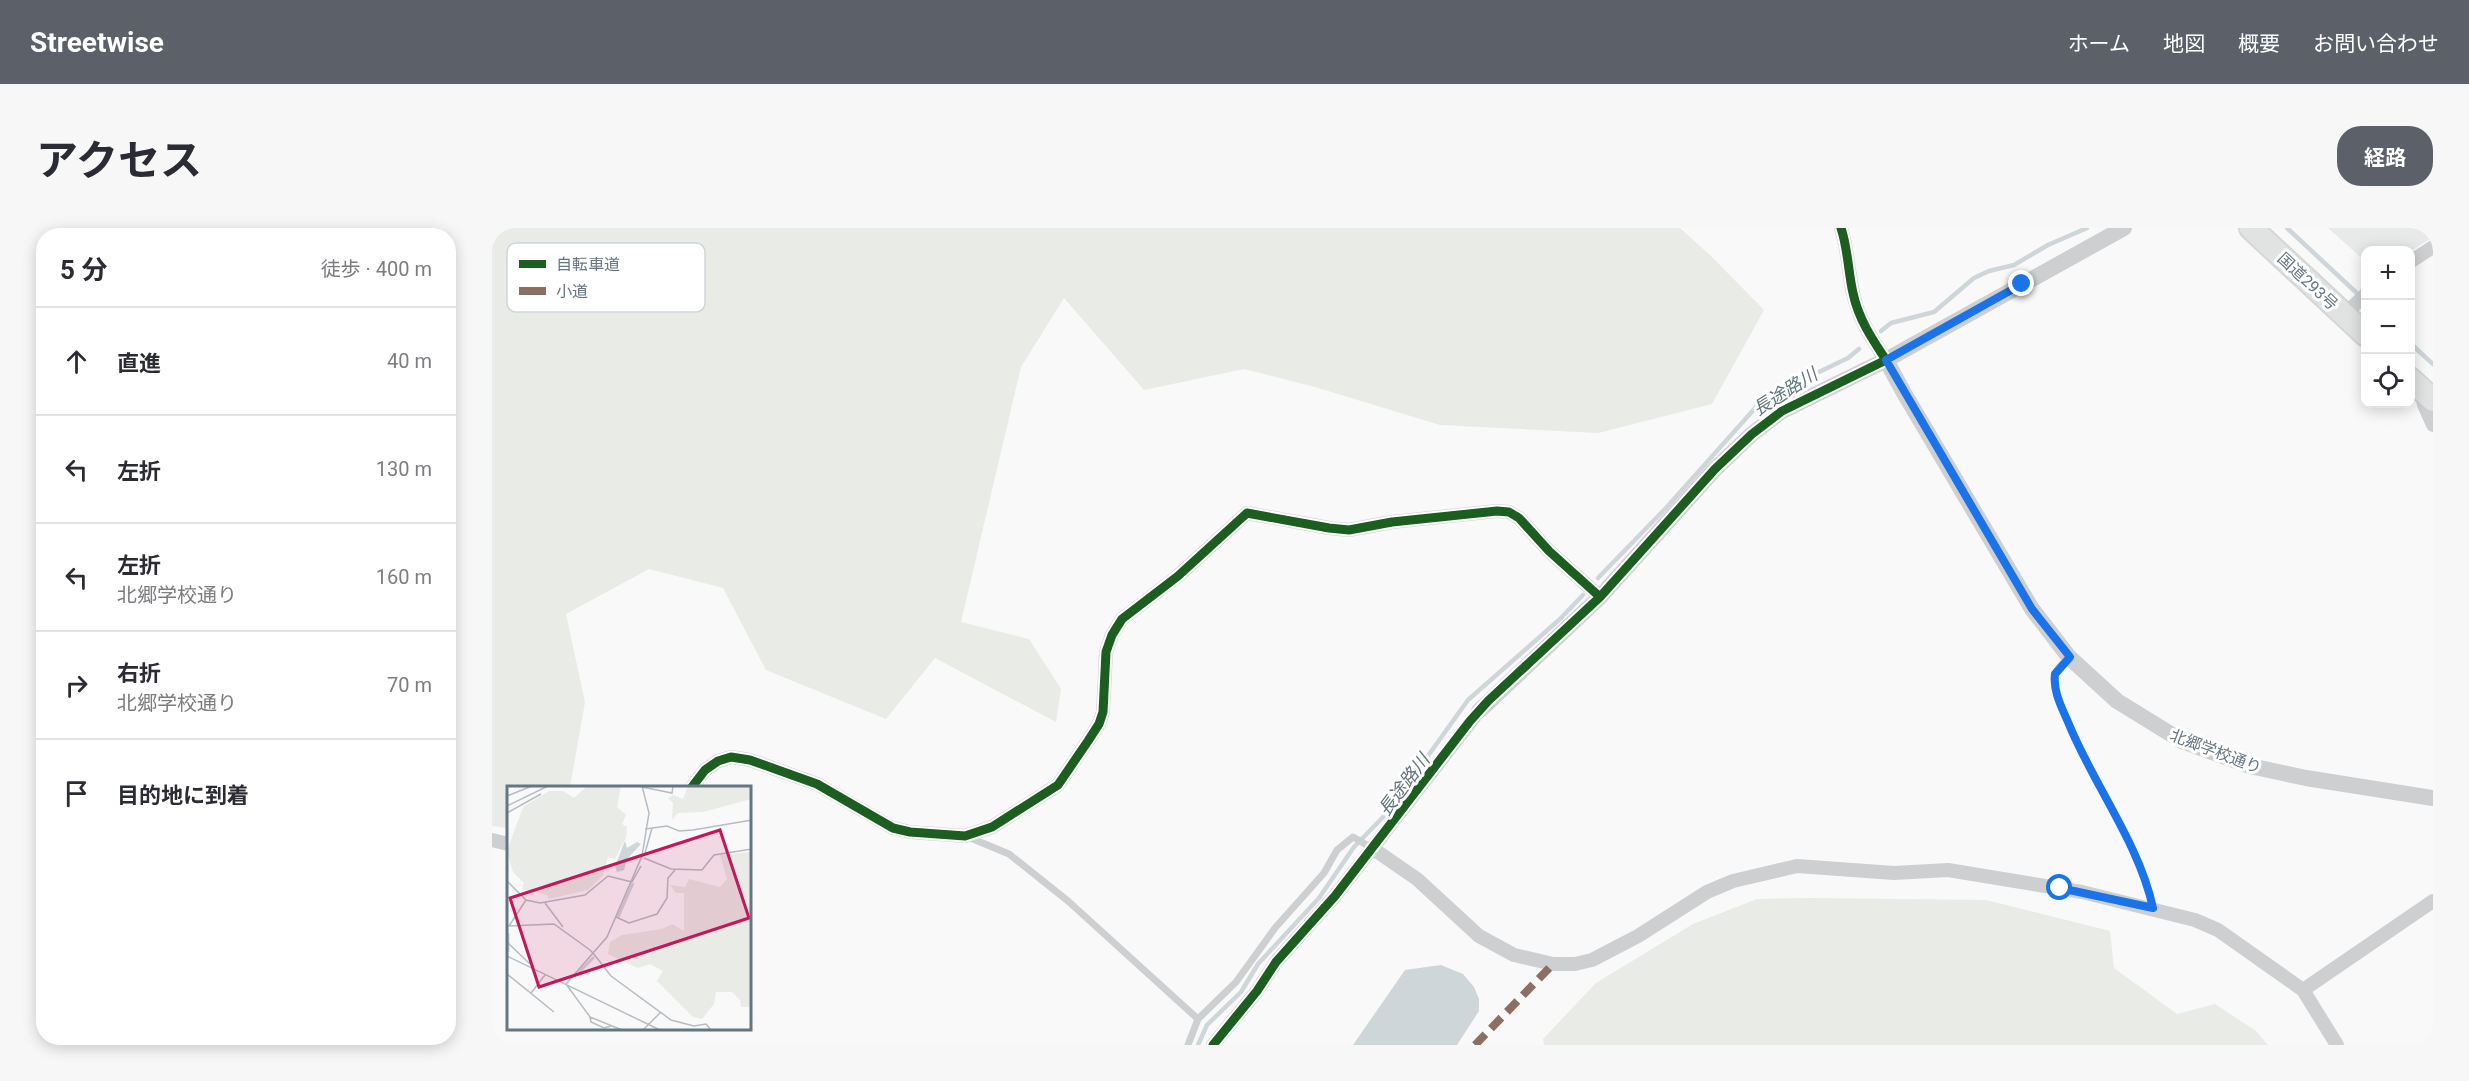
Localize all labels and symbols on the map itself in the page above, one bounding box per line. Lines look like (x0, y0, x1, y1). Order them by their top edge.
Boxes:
legend (507, 243, 705, 312)
street label: 国道293号 (2274, 249, 2342, 314)
text: 自転車道 (556, 255, 620, 274)
route end (2008, 270, 2034, 296)
text: 小道 (556, 282, 588, 301)
water label: 長途路川 (1749, 363, 1823, 420)
street label: 北郷学校通り (2168, 725, 2264, 778)
water label: 長途路川 (1374, 748, 1435, 820)
inset map (507, 786, 752, 1030)
route start (2046, 874, 2072, 900)

